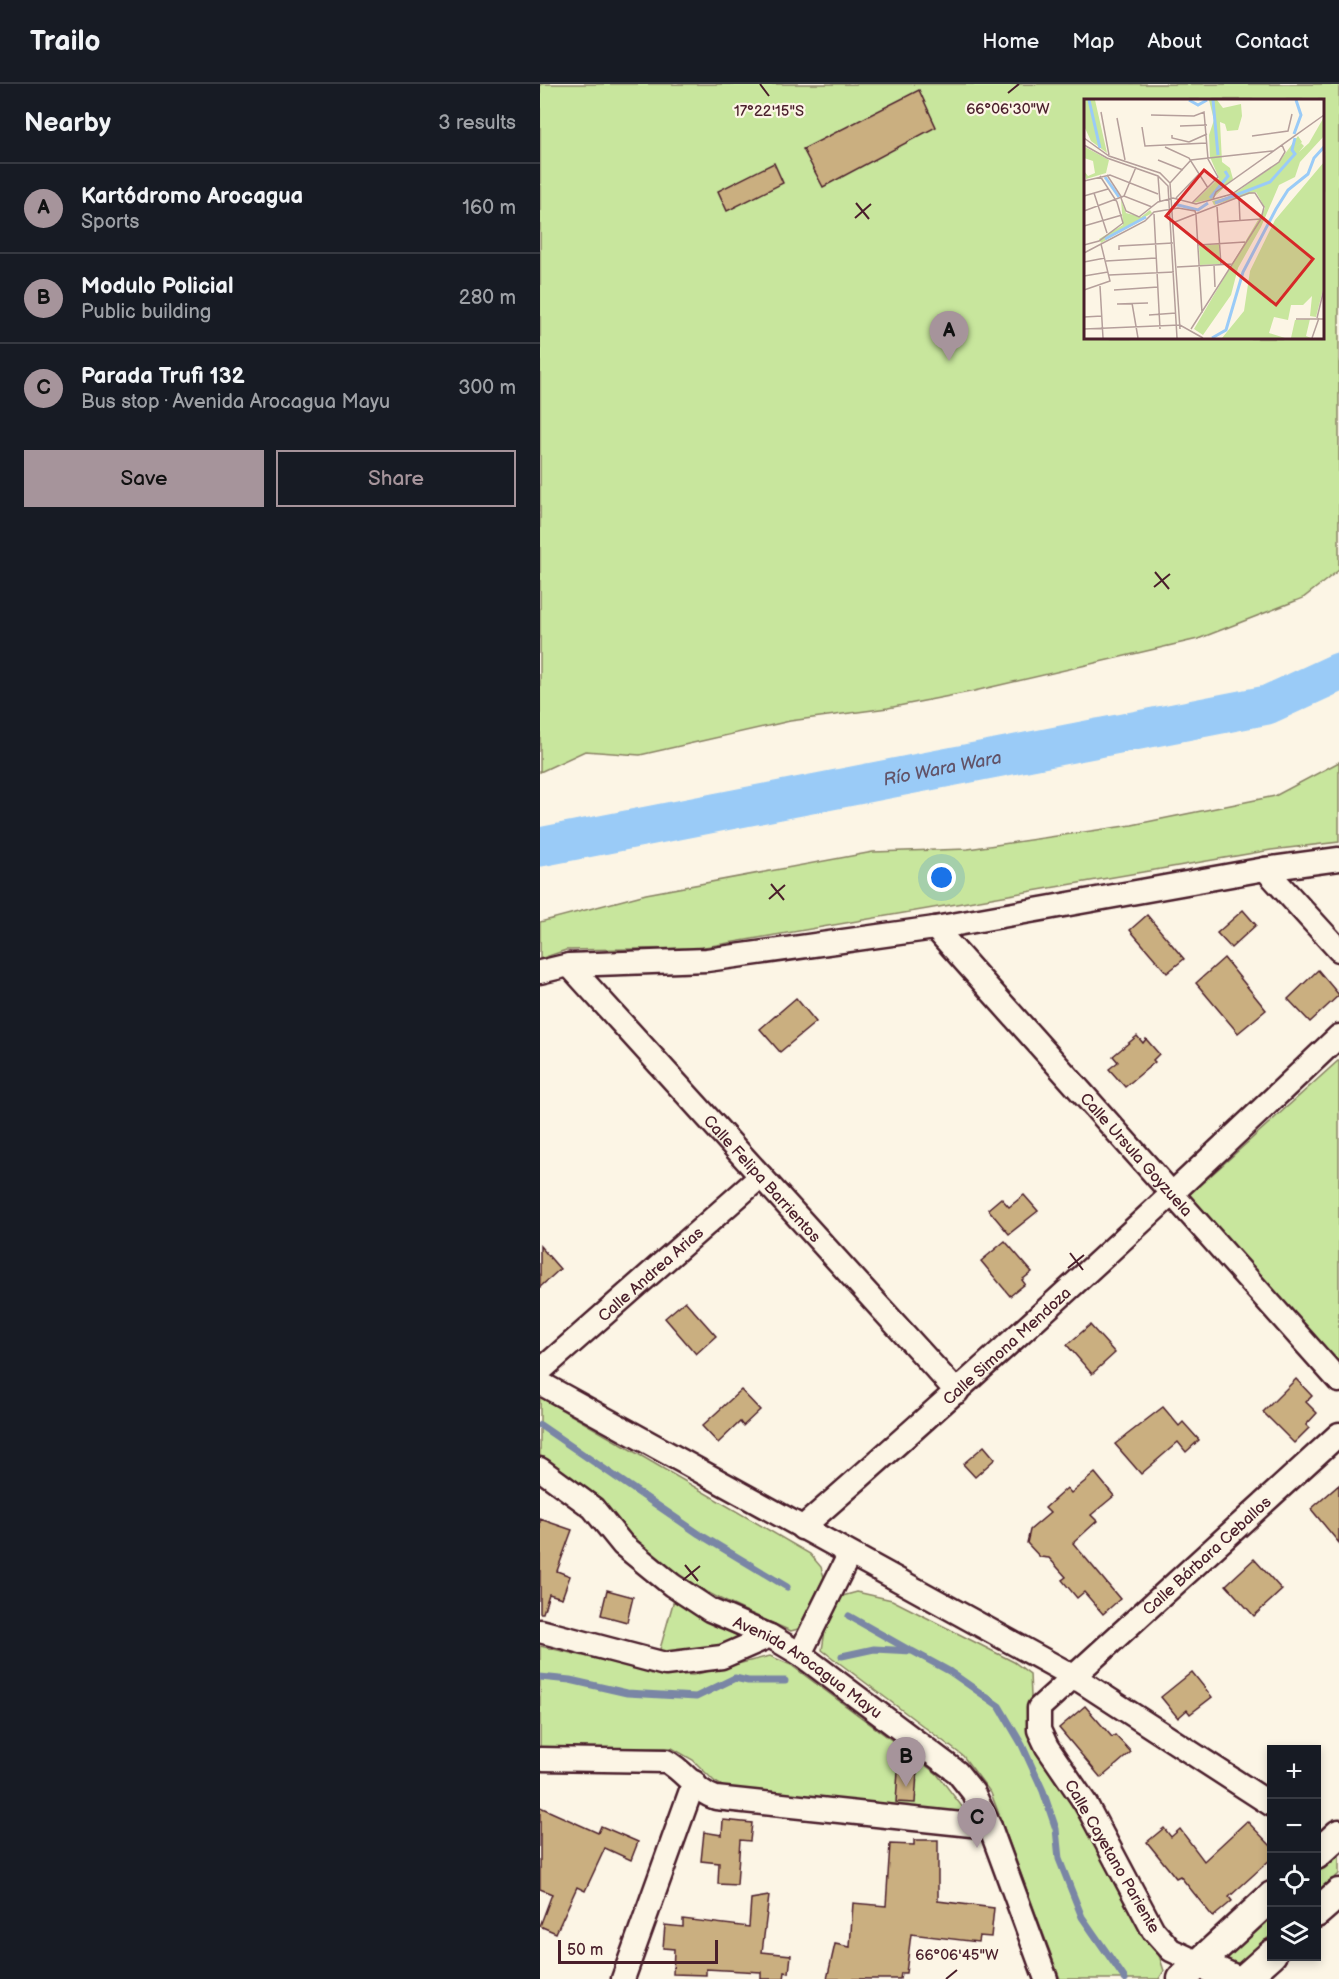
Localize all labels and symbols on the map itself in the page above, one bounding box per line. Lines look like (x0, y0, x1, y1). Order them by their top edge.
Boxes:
inset map (1084, 99, 1324, 339)
text: 66°06'30"W (966, 100, 1050, 119)
text: 17°22'15"S (734, 102, 804, 121)
pin: A (930, 312, 968, 361)
water label: Río Wara Wara (881, 747, 1004, 791)
your location (927, 863, 956, 892)
street label: Calle Ursula Goyzuela (1075, 1089, 1196, 1221)
street label: Calle Felipa Barrientos (699, 1112, 824, 1247)
street label: Calle Andrea Arias (595, 1223, 708, 1326)
street label: Calle Simona Mendoza (940, 1284, 1075, 1410)
street label: Calle Bárbara Ceballos (1139, 1493, 1276, 1620)
street label: Avenida Arocagua Mayu (730, 1613, 885, 1723)
pin: B (886, 1738, 926, 1787)
street label: Calle Cayetano Pariente (1060, 1777, 1164, 1937)
pin: C (958, 1798, 996, 1848)
scale bar (558, 1937, 718, 1964)
text: 66°06'45"W (915, 1946, 999, 1965)

